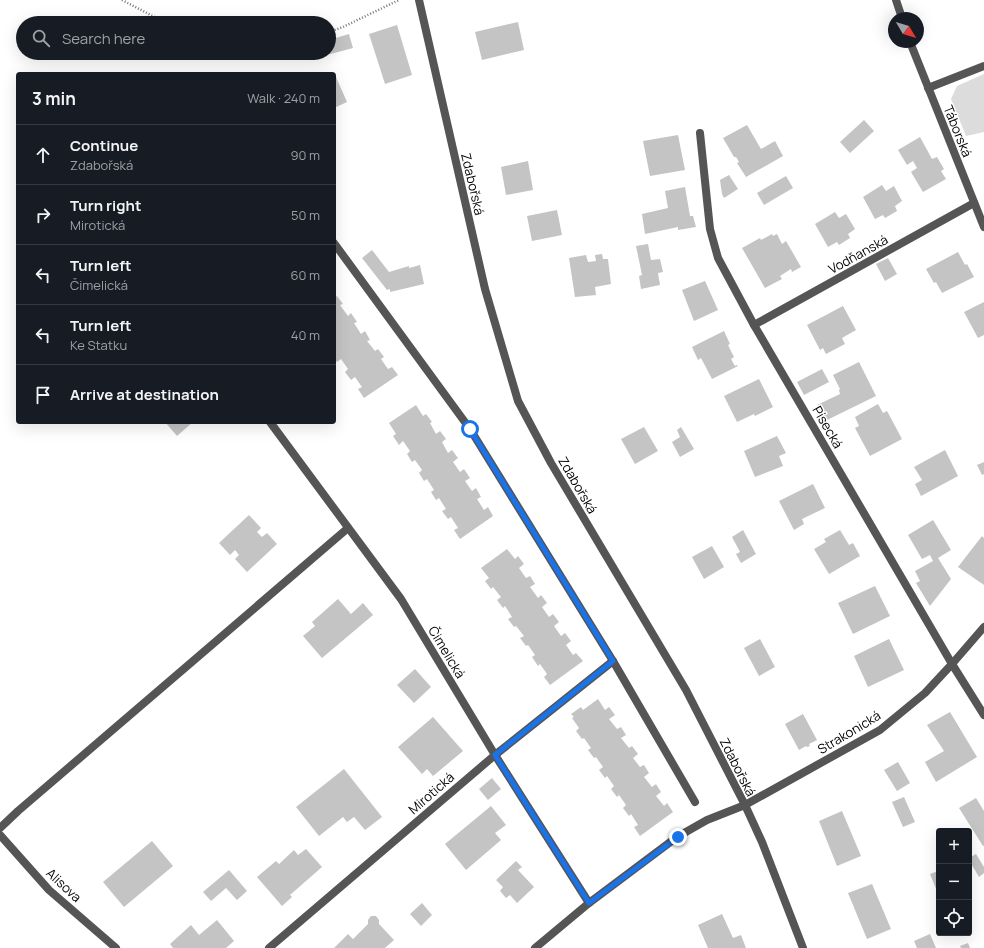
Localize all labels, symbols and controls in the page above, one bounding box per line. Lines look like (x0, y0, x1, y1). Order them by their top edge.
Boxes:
north arrow (888, 12, 924, 48)
search box (16, 16, 336, 60)
icon: search (30, 27, 52, 49)
text: Search here (62, 28, 145, 49)
text: 3 min (32, 87, 76, 110)
text: Walk · 240 m (247, 89, 320, 107)
street label: Táborská (939, 102, 977, 160)
text: Continue (70, 135, 138, 156)
icon: ahead (32, 144, 54, 166)
text: 90 m (290, 146, 320, 164)
street label: Zdabořská (457, 151, 489, 217)
text: Zdabořská (70, 156, 133, 174)
text: Turn right (70, 195, 141, 216)
icon: right (32, 204, 54, 226)
text: 50 m (291, 206, 320, 224)
text: Mirotická (70, 216, 125, 234)
street label: Vodňanská (825, 230, 891, 278)
text: Turn left (70, 255, 132, 276)
icon: left (32, 264, 54, 286)
text: 60 m (290, 266, 320, 284)
text: Čimelická (70, 276, 128, 294)
text: Turn left (70, 315, 132, 336)
icon: left (32, 324, 54, 346)
text: 40 m (291, 326, 320, 344)
text: Ke Statku (70, 336, 127, 354)
icon: arrive (32, 384, 54, 406)
text: Arrive at destination (70, 384, 219, 405)
street label: Písecká (809, 403, 847, 451)
route start (461, 420, 479, 438)
street label: Zdabořská (554, 453, 602, 517)
street label: Čimelická (424, 623, 470, 681)
street label: Strakonická (814, 706, 884, 758)
street label: Zdabořská (716, 735, 760, 799)
street label: Mirotická (404, 768, 458, 818)
route end (669, 828, 687, 846)
map controls (936, 828, 972, 936)
button: + (936, 828, 972, 864)
street label: Alisova (43, 864, 85, 906)
button: − (936, 864, 972, 900)
button: locate (936, 900, 972, 936)

